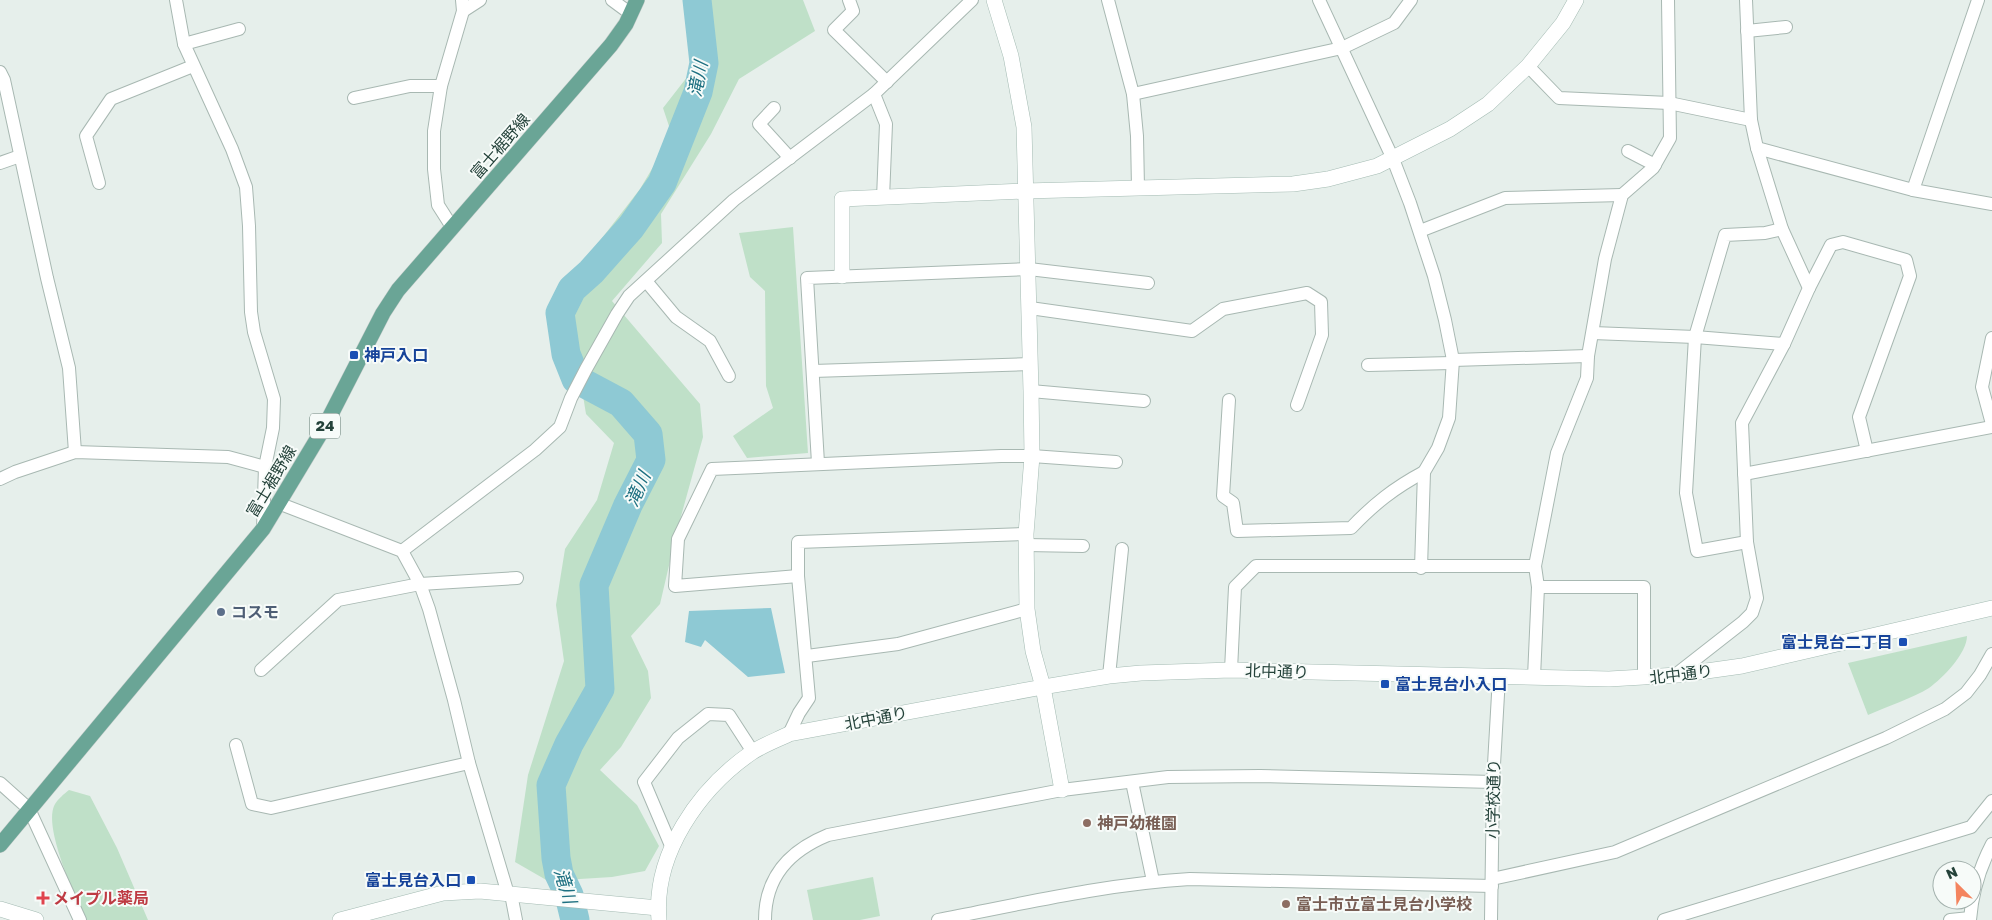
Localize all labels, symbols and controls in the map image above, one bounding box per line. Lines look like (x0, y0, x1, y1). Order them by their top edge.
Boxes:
water label: 滝川 (683, 57, 712, 99)
street label: 富士裾野線 (466, 109, 534, 183)
place label: 神戸入口 (364, 345, 428, 365)
marker: 神戸入口 (348, 349, 360, 361)
road number: 24 (310, 414, 340, 438)
street label: 富士裾野線 (242, 442, 300, 520)
water label: 滝川 (620, 466, 655, 510)
place label: コスモ (231, 602, 279, 622)
marker: コスモ (215, 606, 227, 618)
place label: 富士見台二丁目 (1781, 632, 1893, 652)
marker: 富士見台二丁目 (1897, 636, 1909, 648)
street label: 北中通り (1245, 660, 1309, 682)
street label: 北中通り (1648, 660, 1714, 688)
place label: 富士見台小入口 (1395, 674, 1507, 694)
marker: 富士見台小入口 (1379, 678, 1391, 690)
street label: 北中通り (843, 702, 909, 734)
street label: 小学校通り (1482, 759, 1504, 839)
place label: 神戸幼稚園 (1097, 813, 1177, 833)
marker: 神戸幼稚園 (1081, 817, 1093, 829)
north arrow (1932, 860, 1982, 910)
text: N (1943, 863, 1960, 883)
water label: 滝川 (550, 865, 582, 908)
place label: 富士見台入口 (365, 870, 461, 890)
marker: 富士見台入口 (465, 874, 477, 886)
place label: メイプル薬局 (53, 888, 149, 908)
marker: メイプル薬局 (37, 892, 49, 904)
place label: 富士市立富士見台小学校 (1296, 894, 1472, 914)
marker: 富士市立富士見台小学校 (1280, 898, 1292, 910)

